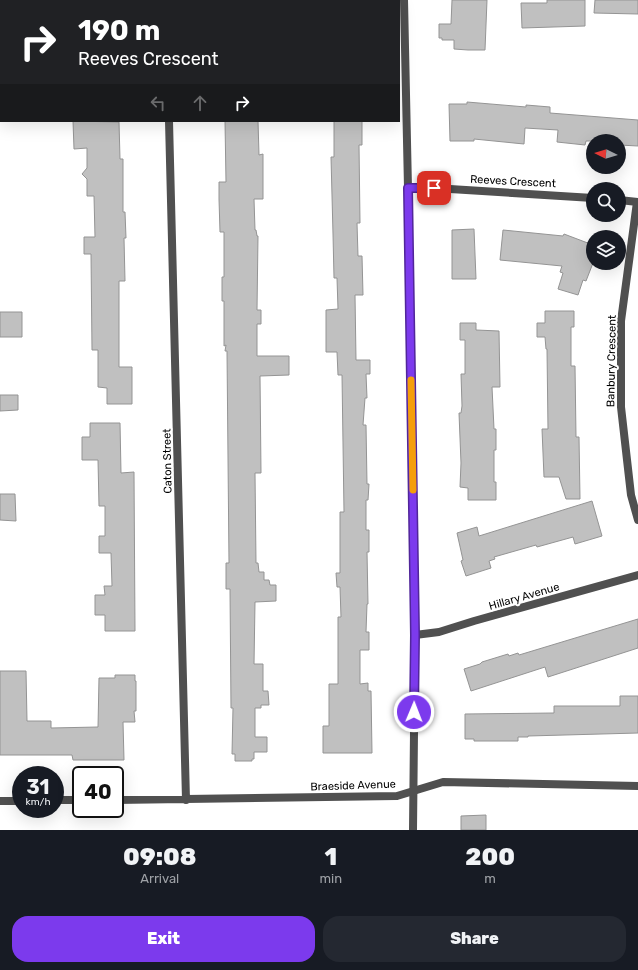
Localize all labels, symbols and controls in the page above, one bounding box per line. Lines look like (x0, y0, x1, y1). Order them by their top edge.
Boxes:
text: 190 m (78, 14, 161, 47)
icon: right (12, 16, 64, 68)
text: Reeves Crescent (78, 48, 219, 70)
icon: left (147, 92, 169, 114)
icon: ahead (189, 92, 211, 114)
icon: right (231, 92, 253, 114)
north arrow (586, 134, 626, 174)
map controls (586, 134, 626, 270)
pin (417, 171, 451, 205)
street label: Reeves Crescent (470, 173, 557, 190)
icon: arrive (423, 177, 445, 199)
button: search (586, 182, 626, 222)
button: layers (586, 230, 626, 270)
street label: Banbury Crescent (604, 314, 619, 407)
street label: Caton Street (160, 428, 175, 494)
street label: Hillary Avenue (487, 580, 561, 613)
position arrow (393, 691, 435, 733)
speed limit sign: 40 (72, 766, 124, 818)
text: 31 (27, 775, 49, 799)
street label: Braeside Avenue (310, 778, 396, 793)
text: km/h (26, 796, 50, 808)
text: 09:08 (123, 843, 197, 871)
text: 1 (325, 843, 337, 871)
text: 200 (465, 843, 515, 871)
text: Arrival (140, 871, 179, 886)
text: min (320, 871, 342, 886)
text: m (484, 871, 496, 886)
button: Exit (12, 916, 315, 962)
button: Share (323, 916, 626, 962)

